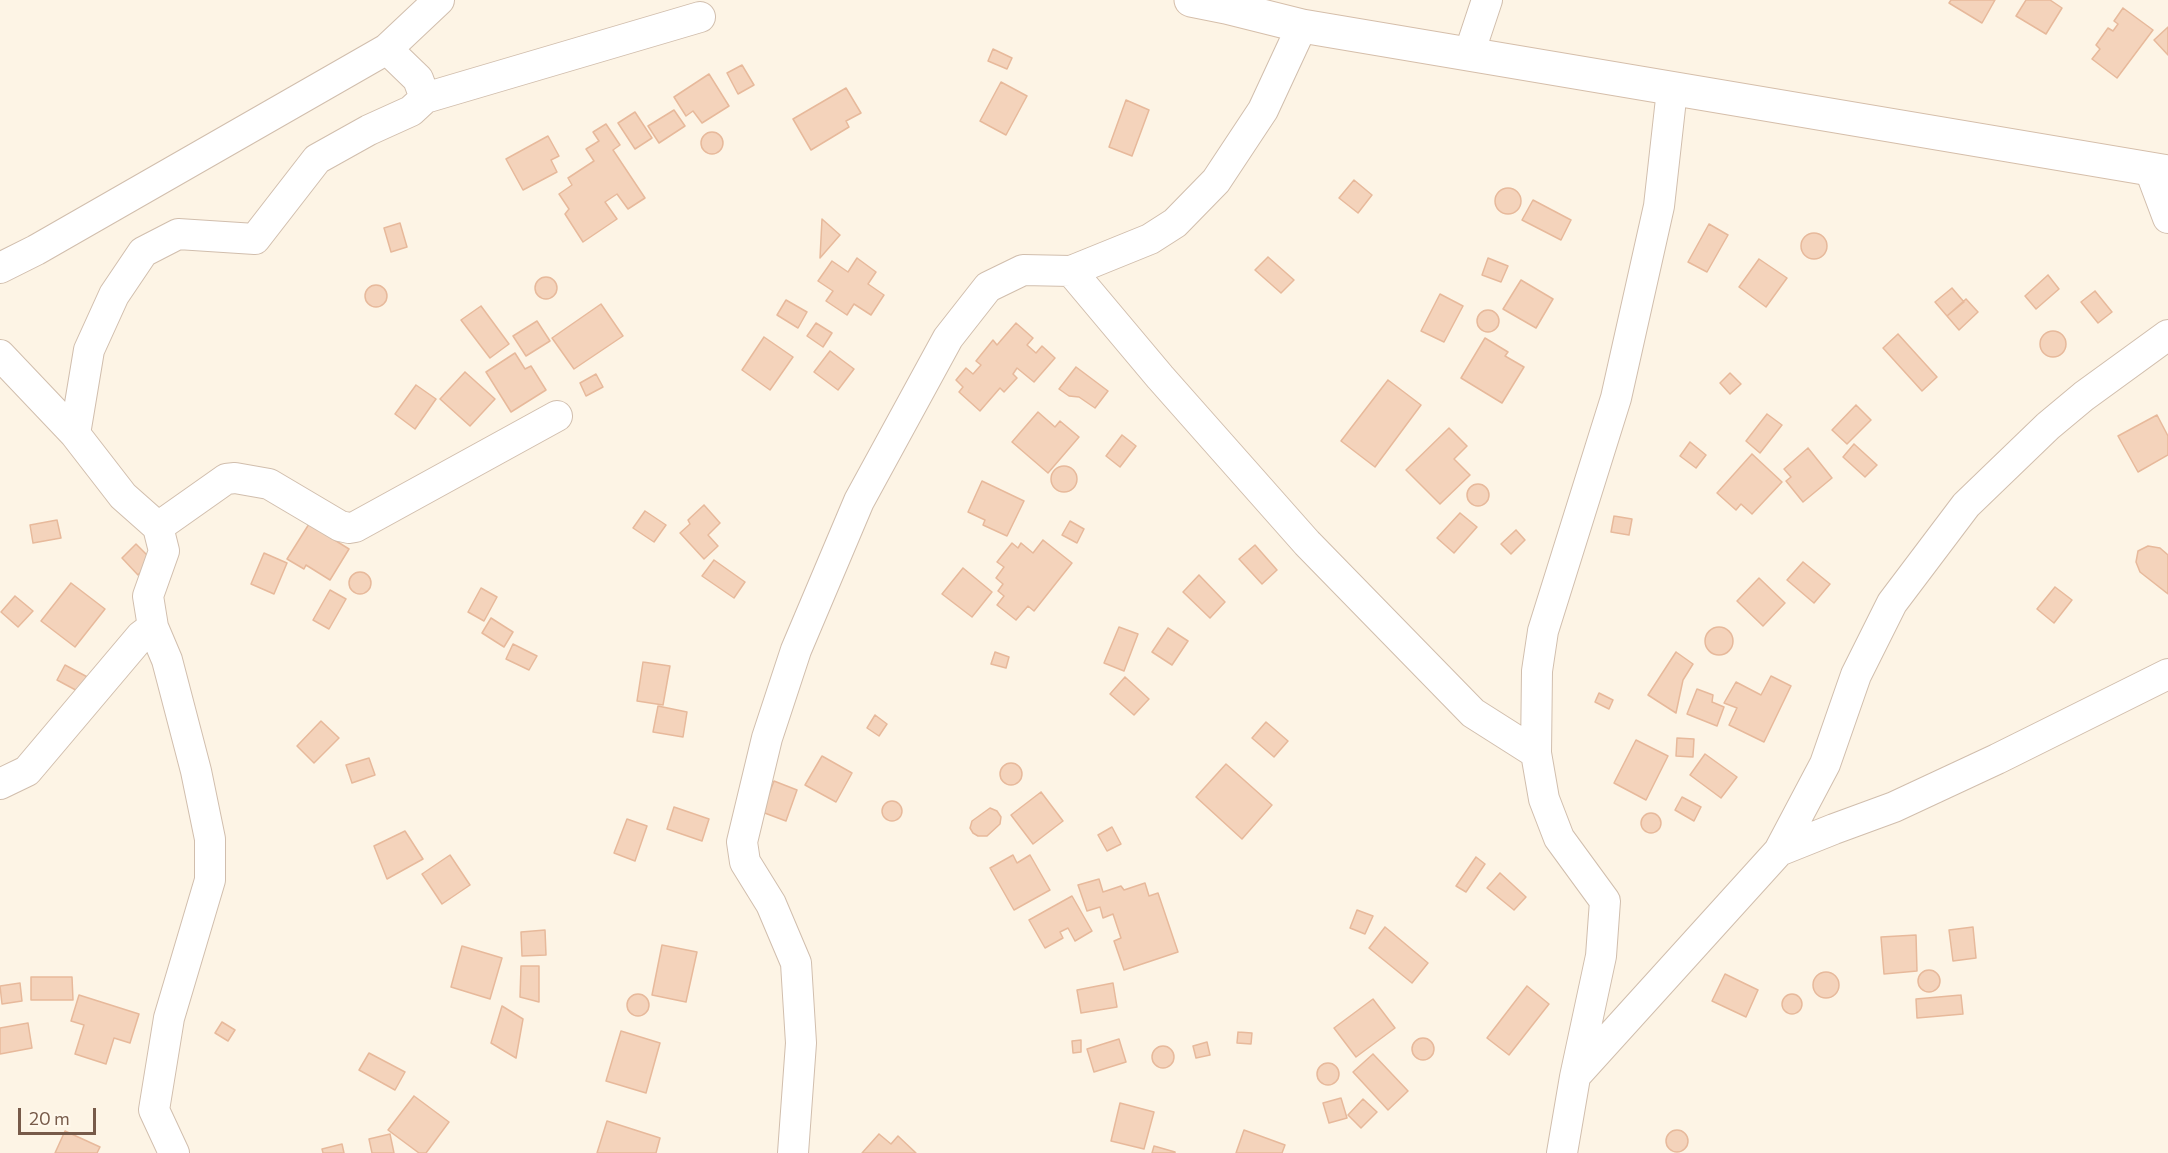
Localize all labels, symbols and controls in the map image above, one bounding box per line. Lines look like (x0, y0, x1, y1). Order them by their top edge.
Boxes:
scale bar (21, 1096, 99, 1134)
text: 20 m (29, 1107, 70, 1129)

